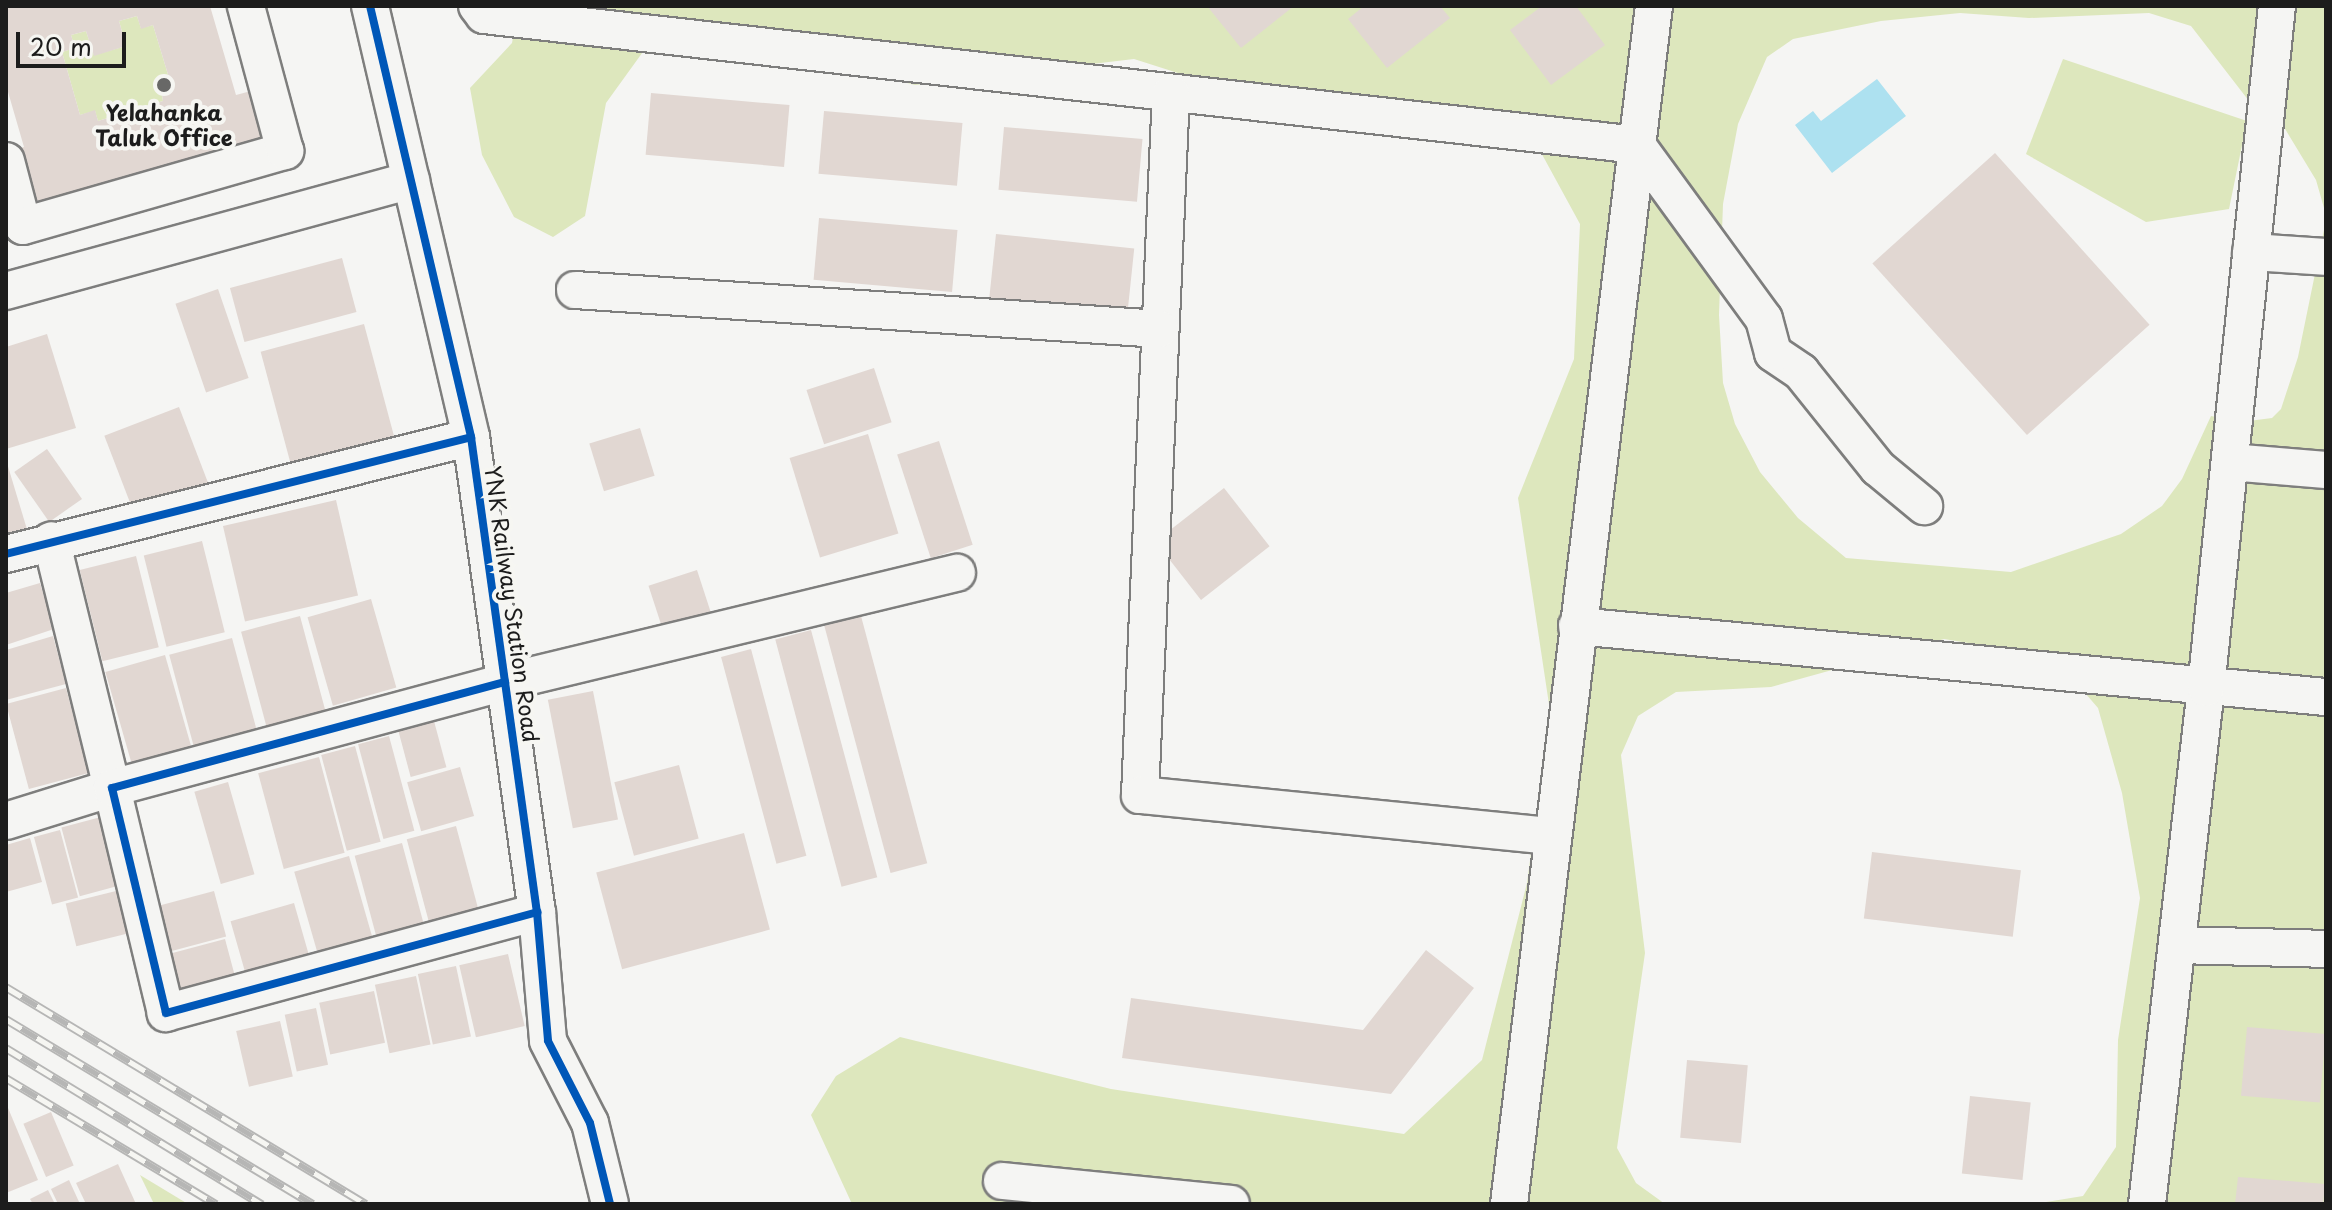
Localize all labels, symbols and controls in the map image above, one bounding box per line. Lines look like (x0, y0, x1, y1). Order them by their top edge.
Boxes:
scale bar (20, 16, 130, 66)
text: 20 m (30, 28, 92, 64)
marker: Yelahanka Taluk Office (155, 76, 173, 94)
place label: Yelahanka Taluk Office (95, 98, 233, 150)
street label: YNK Railway Station Road (480, 463, 546, 745)

